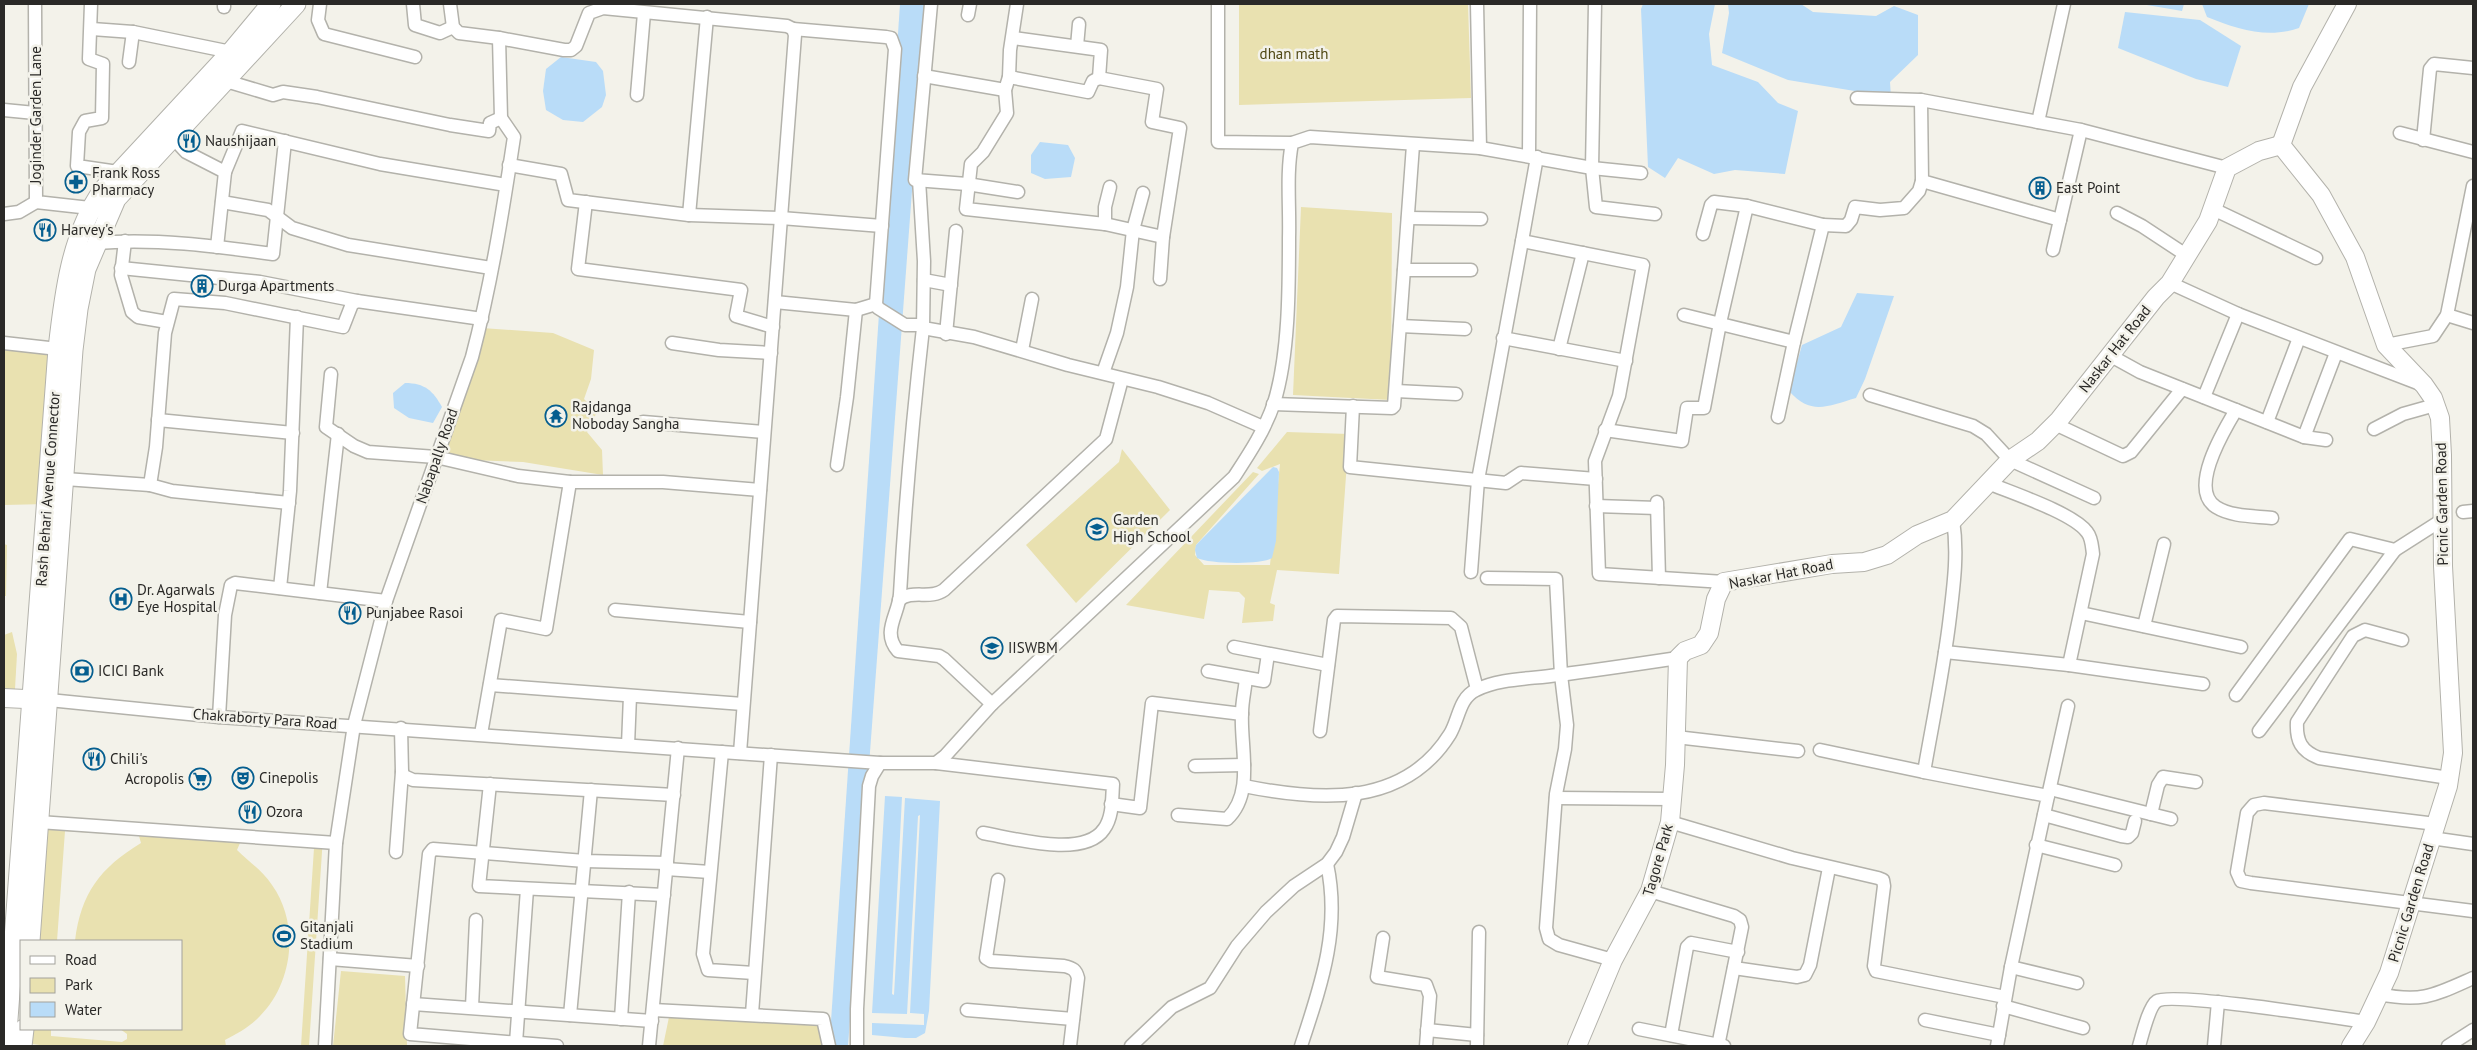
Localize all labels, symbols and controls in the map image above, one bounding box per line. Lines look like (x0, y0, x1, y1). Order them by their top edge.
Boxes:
park label: dhan math (1260, 44, 1328, 63)
street label: Joginder Garden Lane (26, 46, 45, 185)
restaurant icon: Naushijaan (177, 129, 201, 153)
place label: Naushijaan (205, 131, 276, 150)
place label: Frank Ross Pharmacy (92, 163, 160, 199)
pharmacy icon: Frank Ross Pharmacy (64, 170, 88, 194)
building icon: East Point (2028, 176, 2052, 200)
place label: East Point (2056, 178, 2120, 197)
restaurant icon: Harvey's (33, 218, 57, 242)
place label: Harvey's (61, 220, 114, 239)
building icon: Durga Apartments (190, 274, 214, 298)
place label: Durga Apartments (218, 276, 334, 295)
street label: Naskar Hat Road (2075, 301, 2155, 396)
street label: Rash Behari Avenue Connector (31, 391, 64, 587)
place label: Rajdanga Noboday Sangha (572, 397, 680, 433)
temple icon: Rajdanga Noboday Sangha (544, 404, 568, 428)
street label: Nabapally Road (411, 406, 462, 506)
street label: Picnic Garden Road (2431, 442, 2452, 566)
place label: Garden High School (1113, 510, 1191, 546)
school or university icon: Garden High School (1085, 517, 1109, 541)
street label: Naskar Hat Road (1727, 554, 1835, 593)
place label: Dr. Agarwals Eye Hospital (137, 580, 218, 616)
hospital icon: Dr. Agarwals Eye Hospital (109, 587, 133, 611)
restaurant icon: Punjabee Rasoi (338, 601, 362, 625)
place label: Punjabee Rasoi (366, 603, 463, 622)
school or university icon: IISWBM (980, 636, 1004, 660)
place label: IISWBM (1008, 638, 1058, 657)
bank icon: ICICI Bank (70, 659, 94, 683)
place label: ICICI Bank (98, 661, 165, 680)
street label: Chakraborty Para Road (192, 704, 338, 733)
restaurant icon: Chili's (82, 747, 106, 771)
place label: Chili's (110, 749, 148, 768)
theatre icon: Cinepolis (231, 766, 255, 790)
supermarket icon: Acropolis (188, 767, 212, 791)
place label: Cinepolis (259, 768, 318, 787)
place label: Acropolis (125, 769, 184, 788)
restaurant icon: Ozora (238, 800, 262, 824)
place label: Ozora (266, 802, 303, 821)
street label: Tagore Park (1638, 821, 1677, 898)
street label: Picnic Garden Road (2383, 841, 2438, 965)
place label: Gitanjali Stadium (300, 917, 354, 953)
sports icon: Gitanjali Stadium (272, 924, 296, 948)
legend (20, 940, 182, 1030)
text: Road (65, 950, 97, 969)
text: Park (65, 975, 93, 994)
text: Water (65, 1000, 102, 1019)

